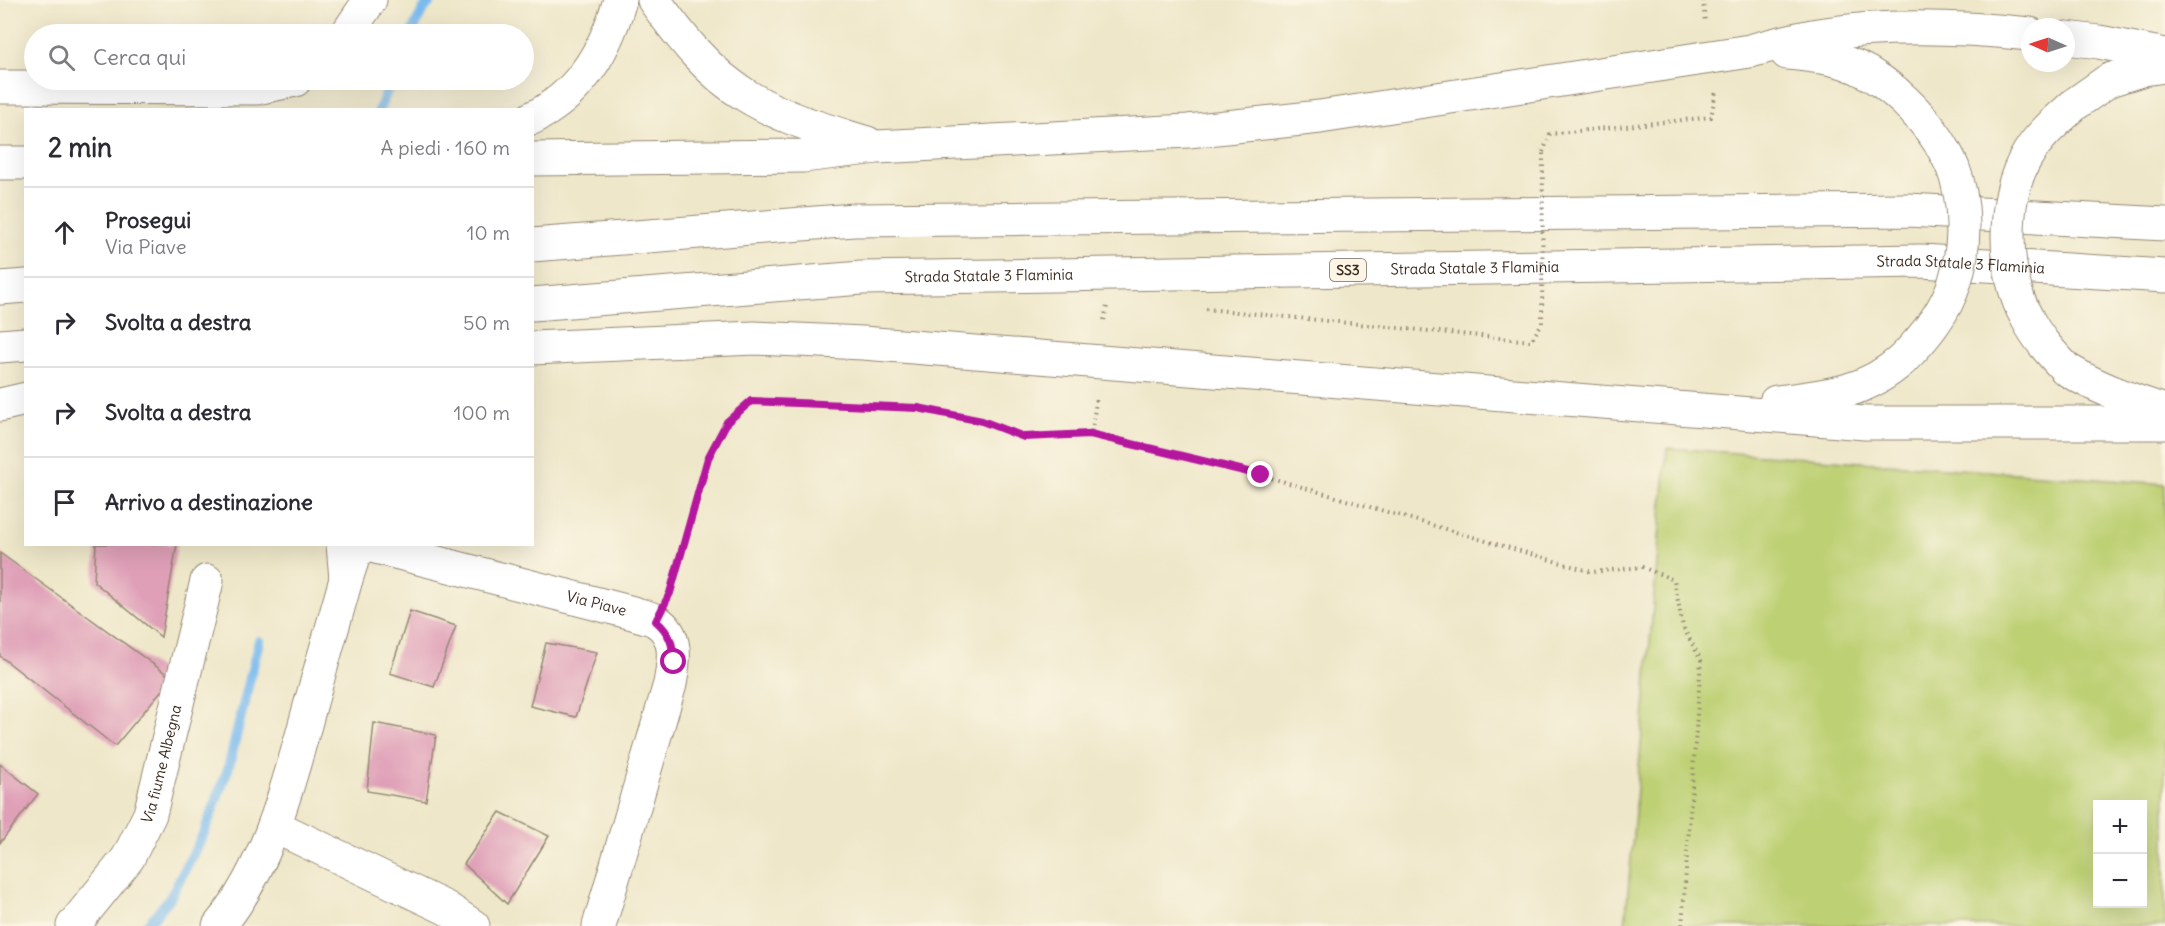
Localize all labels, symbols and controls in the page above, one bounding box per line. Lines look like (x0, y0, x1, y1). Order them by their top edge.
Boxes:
north arrow (2021, 18, 2075, 72)
search box (24, 24, 534, 90)
icon: search (45, 41, 78, 74)
text: Cerca qui (93, 43, 186, 71)
text: 2 min (48, 131, 112, 164)
text: A piedi · 160 m (381, 135, 510, 160)
text: Prosegui (105, 206, 191, 234)
icon: ahead (48, 216, 81, 249)
text: 10 m (467, 220, 510, 245)
text: Via Piave (105, 234, 187, 259)
street label: Strada Statale 3 Flaminia (1876, 251, 2046, 278)
street label: Strada Statale 3 Flaminia (1390, 257, 1560, 279)
road number: SS3 (1330, 259, 1366, 281)
street label: Strada Statale 3 Flaminia (904, 265, 1074, 286)
icon: right (48, 306, 81, 339)
text: Svolta a destra (105, 308, 251, 336)
text: 50 m (463, 310, 510, 335)
icon: right (48, 396, 81, 429)
text: Svolta a destra (105, 398, 251, 426)
text: 100 m (453, 400, 510, 425)
route end (1247, 461, 1273, 487)
icon: arrive (48, 486, 81, 519)
text: Arrivo a destinazione (105, 488, 313, 516)
street label: Via Piave (565, 586, 629, 620)
route start (660, 648, 686, 674)
street label: Via fiume Albegna (137, 702, 186, 827)
map controls (2093, 800, 2147, 908)
button: + (2093, 800, 2147, 854)
button: − (2093, 854, 2147, 908)

